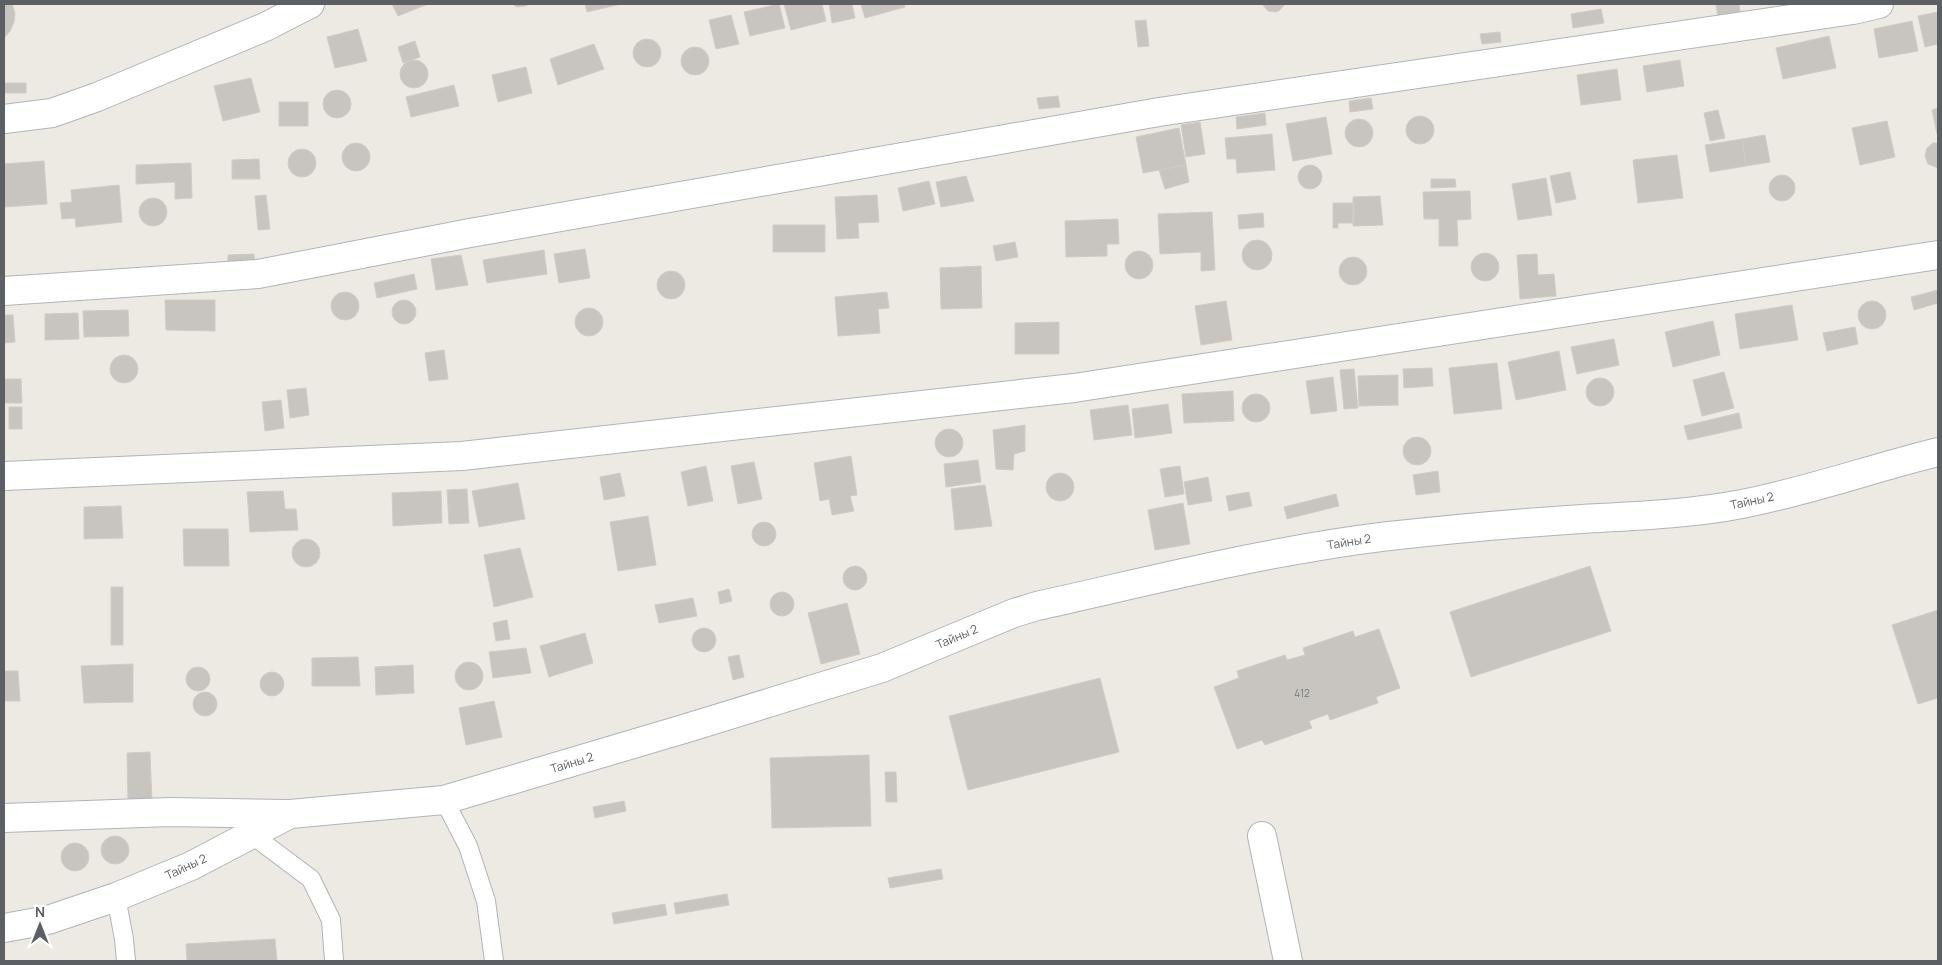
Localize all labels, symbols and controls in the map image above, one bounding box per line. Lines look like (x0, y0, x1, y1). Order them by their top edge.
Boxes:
street label: Тайны 2 (1729, 488, 1775, 513)
street label: Тайны 2 (1326, 530, 1372, 553)
street label: Тайны 2 (933, 620, 981, 653)
house number: 412 (1294, 686, 1310, 700)
street label: Тайны 2 (548, 748, 596, 777)
street label: Тайны 2 (162, 849, 210, 884)
north arrow (15, 900, 65, 950)
text: N (35, 902, 45, 921)

